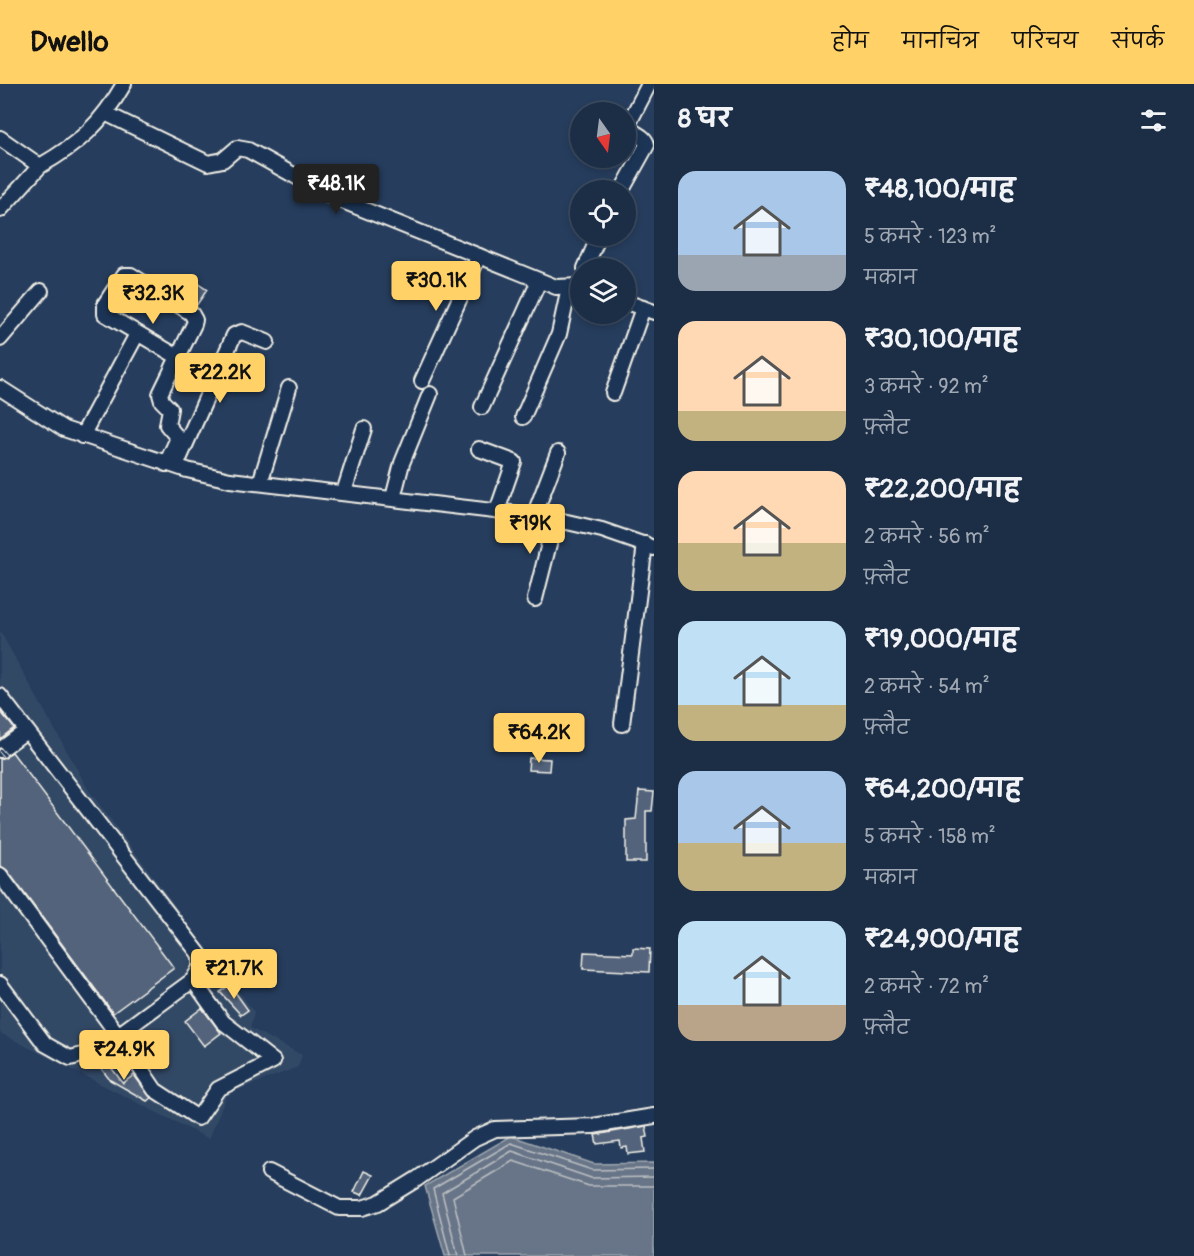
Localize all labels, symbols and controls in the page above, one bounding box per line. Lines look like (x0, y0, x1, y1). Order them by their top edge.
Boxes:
text: Dwello (30, 25, 109, 60)
text: होम (832, 28, 869, 55)
text: मानचित्र (902, 28, 979, 55)
text: परिचय (1012, 28, 1078, 55)
text: संपर्क (1111, 28, 1164, 55)
north arrow (570, 102, 636, 168)
map controls (570, 102, 636, 324)
text: 8 घर (678, 103, 731, 135)
icon: filters (1137, 104, 1170, 137)
pin: ₹48.1K (287, 164, 385, 215)
text: ₹48.1K (307, 171, 365, 196)
text: ₹48,100/माह (864, 173, 1015, 205)
button: locate (570, 180, 636, 246)
icon: home (726, 195, 798, 267)
text: 5 कमरे · 123 m² (864, 224, 996, 249)
button: layers (570, 258, 636, 324)
pin: ₹30.1K (387, 261, 485, 312)
text: मकान (864, 265, 917, 290)
text: ₹30.1K (405, 268, 467, 293)
pin: ₹32.3K (104, 274, 202, 325)
text: ₹32.3K (122, 281, 184, 306)
text: ₹30,100/माह (864, 323, 1019, 355)
icon: home (726, 345, 798, 417)
pin: ₹22.2K (171, 353, 269, 404)
text: ₹22.2K (189, 360, 251, 385)
text: 3 कमरे · 92 m² (864, 374, 989, 399)
text: फ़्लैट (864, 415, 910, 440)
text: ₹22,200/माह (864, 473, 1020, 505)
icon: home (726, 495, 798, 567)
pin: ₹19K (494, 504, 566, 555)
text: ₹19K (509, 511, 551, 536)
text: 2 कमरे · 56 m² (864, 524, 990, 549)
text: फ़्लैट (864, 565, 910, 590)
text: ₹19,000/माह (864, 623, 1018, 655)
icon: home (726, 645, 798, 717)
text: 2 कमरे · 54 m² (864, 674, 990, 699)
pin: ₹64.2K (490, 713, 588, 764)
text: फ़्लैट (864, 715, 910, 740)
text: ₹64.2K (508, 720, 570, 745)
text: ₹64,200/माह (864, 773, 1022, 805)
icon: home (726, 795, 798, 867)
text: 5 कमरे · 158 m² (864, 824, 996, 849)
text: मकान (864, 865, 917, 890)
text: ₹24,900/माह (864, 923, 1020, 955)
icon: home (726, 945, 798, 1017)
pin: ₹21.7K (185, 949, 283, 1000)
text: ₹21.7K (205, 956, 263, 981)
text: 2 कमरे · 72 m² (864, 974, 989, 999)
text: फ़्लैट (864, 1015, 910, 1040)
pin: ₹24.9K (75, 1030, 173, 1081)
text: ₹24.9K (93, 1037, 155, 1062)

